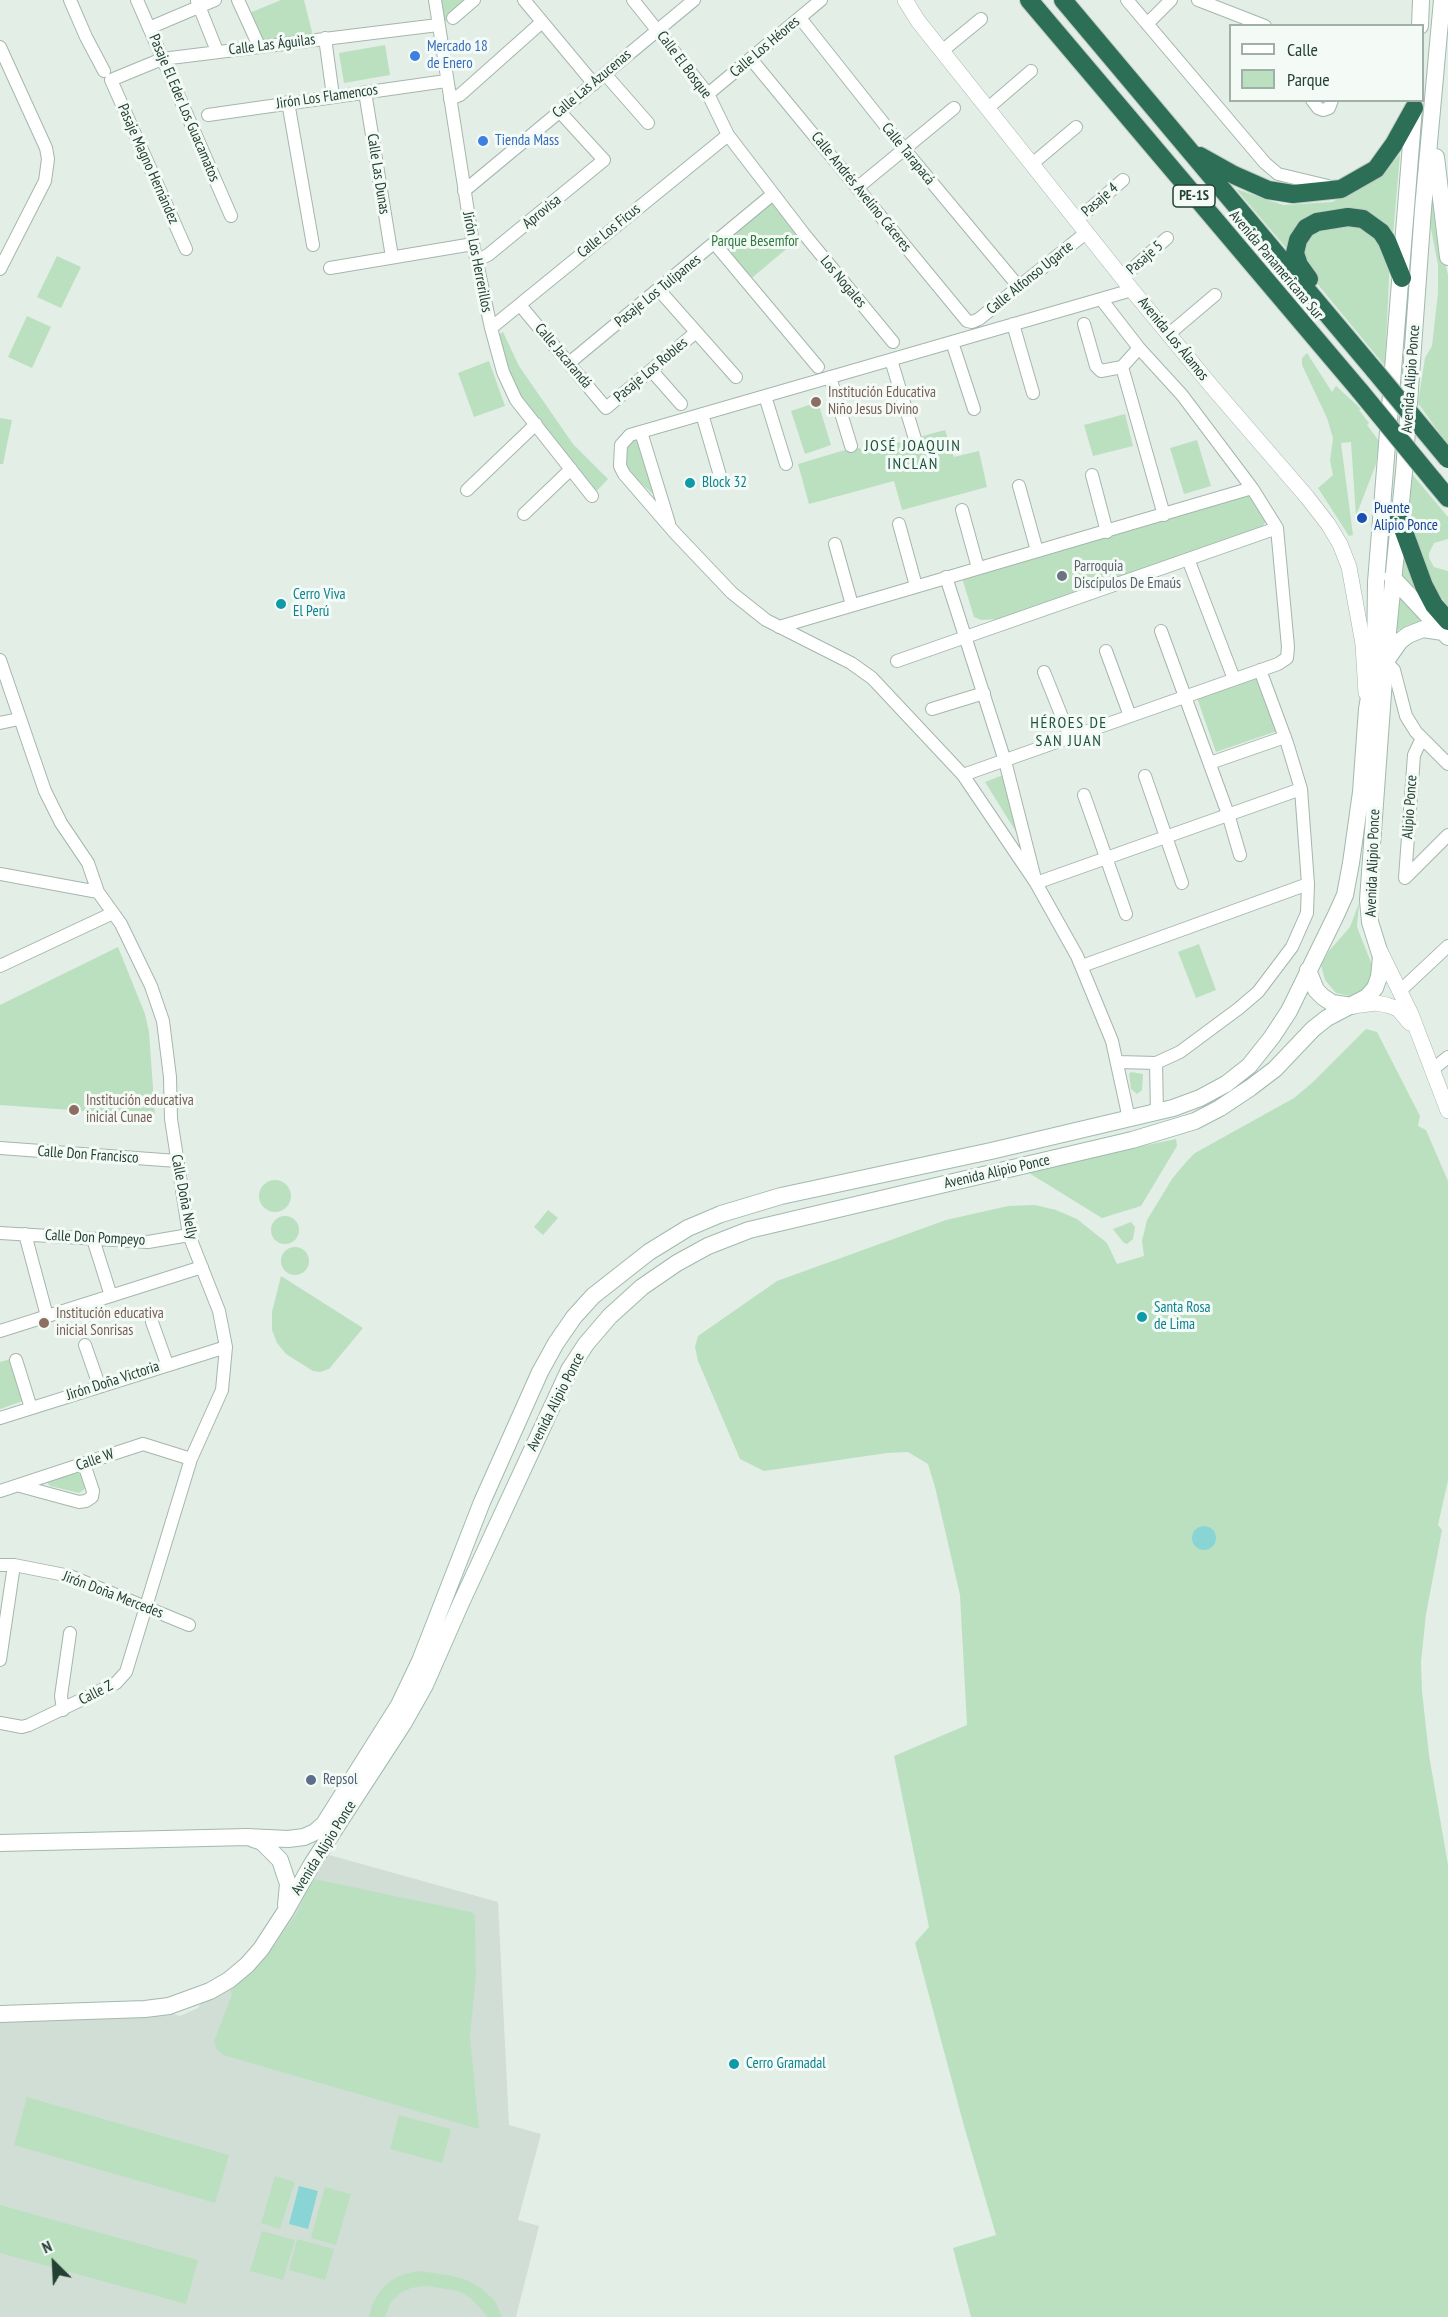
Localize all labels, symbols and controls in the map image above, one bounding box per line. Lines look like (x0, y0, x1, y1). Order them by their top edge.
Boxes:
street label: Calle Los Héores (727, 13, 803, 81)
legend (1229, 24, 1424, 102)
street label: Calle El Bosque (653, 28, 715, 102)
street label: Calle Las Águilas (228, 31, 316, 59)
street label: Pasaje El Eder Los Guacamatos (145, 32, 223, 184)
place label: Mercado 18 de Enero (427, 38, 488, 73)
text: Calle (1287, 38, 1318, 61)
street label: Calle Las Azucenas (549, 46, 635, 122)
marker: Mercado 18 de Enero (408, 49, 422, 63)
text: Parque (1287, 68, 1330, 91)
street label: Jirón Los Flamencos (275, 81, 379, 113)
street label: Pasaje Magno Hernández (113, 101, 183, 227)
street label: Calle Tarapacá (878, 119, 938, 189)
street label: Calle Andrés Avelino Cáceres (807, 128, 915, 256)
street label: Calle Las Dunas (363, 132, 393, 216)
place label: Tienda Mass (495, 132, 559, 150)
marker: Tienda Mass (476, 134, 490, 148)
street label: Pasaje 4 (1078, 179, 1122, 221)
road number: PE-1S (1173, 185, 1215, 207)
street label: Aprovisa (519, 191, 565, 233)
street label: Calle Los Ficus (574, 200, 644, 262)
street label: Avenida Panamericana Sur (1225, 207, 1327, 323)
street label: Jirón Los Herrerillos (458, 210, 496, 314)
park label: Parque Besemfor (711, 233, 799, 251)
street label: Pasaje 5 (1123, 237, 1167, 279)
street label: Calle Alfonso Ugarte (983, 238, 1077, 318)
street label: Pasaje Los Tulipanes (611, 251, 705, 331)
street label: Los Nogales (816, 252, 870, 312)
street label: Avenida Los Álamos (1134, 294, 1212, 384)
street label: Calle Jacarandá (531, 320, 595, 392)
street label: Avenida Alipio Ponce (1398, 324, 1424, 434)
street label: Pasaje Los Robles (610, 334, 692, 406)
place label: Institución Educativa Niño Jesus Divino (828, 384, 936, 419)
marker: Institución Educativa Niño Jesus Divino (809, 395, 823, 409)
district label: JOSÉ JOAQUIN INCLAN (865, 436, 961, 474)
place label: Block 32 (702, 474, 747, 492)
marker: Block 32 (683, 476, 697, 490)
place label: Puente Alipio Ponce (1374, 500, 1438, 535)
marker: Puente Alipio Ponce (1355, 511, 1369, 525)
place label: Parroquia Discípulos De Emaús (1074, 558, 1181, 593)
marker: Parroquia Discípulos De Emaús (1055, 569, 1069, 583)
place label: Cerro Viva El Perú (293, 586, 346, 621)
marker: Cerro Viva El Perú (274, 597, 288, 611)
district label: HÉROES DE SAN JUAN (1030, 713, 1108, 751)
street label: Alipio Ponce (1399, 774, 1421, 840)
street label: Avenida Alipio Ponce (1362, 809, 1384, 917)
place label: Institución educativa inicial Cunae (86, 1092, 194, 1127)
marker: Institución educativa inicial Cunae (67, 1103, 81, 1117)
street label: Calle Don Francisco (37, 1142, 139, 1168)
street label: Avenida Alipio Ponce (942, 1151, 1052, 1193)
street label: Calle Doña Nelly (167, 1153, 201, 1241)
street label: Calle Don Pompeyo (44, 1226, 146, 1250)
place label: Santa Rosa de Lima (1154, 1299, 1210, 1334)
place label: Institución educativa inicial Sonrisas (56, 1305, 164, 1340)
marker: Santa Rosa de Lima (1135, 1310, 1149, 1324)
marker: Institución educativa inicial Sonrisas (37, 1316, 51, 1330)
street label: Avenida Alipio Ponce (523, 1350, 589, 1454)
street label: Jirón Doña Victoria (64, 1357, 162, 1405)
street label: Calle W (74, 1445, 116, 1475)
street label: Jirón Doña Mercedes (60, 1568, 166, 1622)
street label: Calle Z (76, 1677, 116, 1709)
place label: Repsol (323, 1771, 357, 1789)
marker: Repsol (304, 1773, 318, 1787)
street label: Avenida Alipio Ponce (288, 1797, 360, 1899)
place label: Cerro Gramadal (746, 2055, 826, 2073)
marker: Cerro Gramadal (727, 2057, 741, 2071)
north arrow (24, 2233, 84, 2293)
text: N (39, 2236, 55, 2257)

